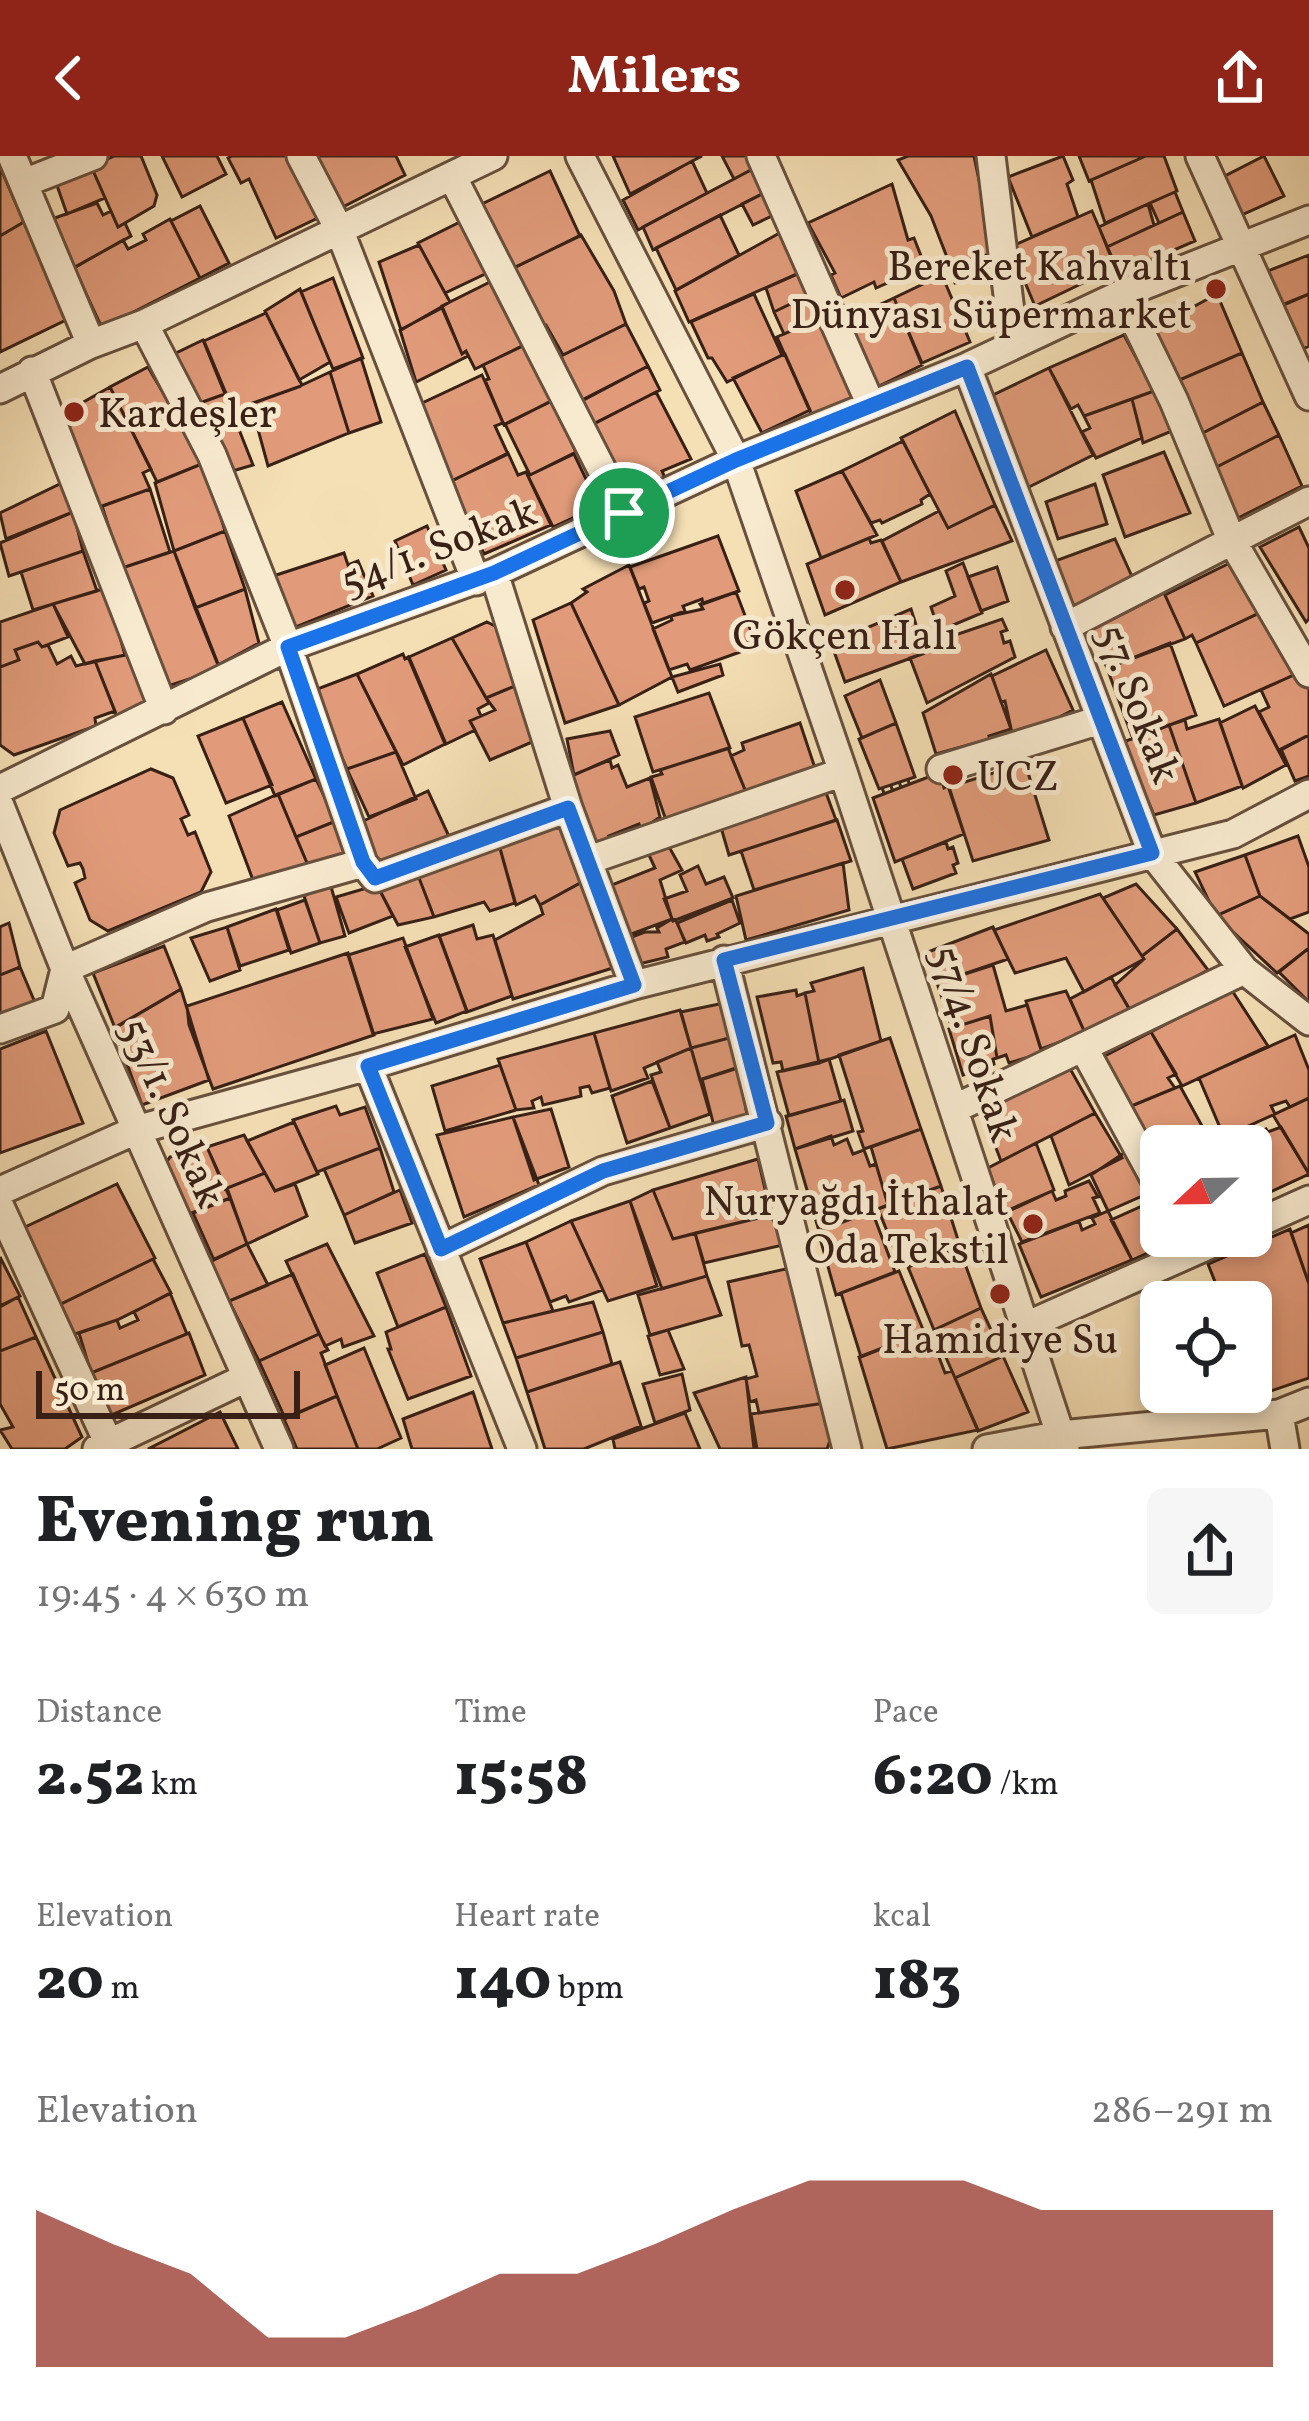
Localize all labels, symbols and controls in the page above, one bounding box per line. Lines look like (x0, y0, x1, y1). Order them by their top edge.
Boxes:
text: Milers (568, 41, 741, 116)
icon: back (36, 45, 102, 111)
icon: share (1207, 45, 1273, 111)
place label: Bereket Kahvaltı Dünyası Süpermarket (791, 240, 1192, 347)
marker: Bereket Kahvaltı Dünyası Süpermarket (1203, 276, 1229, 302)
place label: Kardeşler (98, 387, 277, 446)
marker: Kardeşler (61, 399, 87, 425)
pin (573, 462, 675, 564)
icon: arrive (591, 480, 657, 546)
street label: 54/1. Sokak (333, 485, 546, 614)
marker: Gökçen Halı (832, 577, 858, 603)
place label: Gökçen Halı (733, 609, 957, 668)
street label: 57. Sokak (1078, 616, 1193, 793)
place label: UCZ (977, 750, 1059, 809)
marker: UCZ (940, 762, 966, 788)
street label: 57/4. Sokak (912, 938, 1031, 1151)
street label: 53/1. Sokak (102, 1009, 238, 1218)
north arrow (1140, 1125, 1272, 1257)
map controls (1140, 1125, 1272, 1413)
place label: Nuryağdı İthalat Oda Tekstil (704, 1175, 1009, 1282)
marker: Nuryağdı İthalat Oda Tekstil (1020, 1211, 1046, 1237)
marker: Hamidiye Su (987, 1281, 1013, 1307)
button: locate (1140, 1281, 1272, 1413)
place label: Hamidiye Su (882, 1313, 1118, 1372)
scale bar (36, 1365, 300, 1418)
text: 50 m (54, 1369, 125, 1415)
text: Evening run (36, 1478, 435, 1570)
button: share (1147, 1488, 1273, 1614)
text: 19:45 · 4 × 630 m (36, 1569, 309, 1623)
text: Distance (36, 1691, 162, 1737)
text: Time (454, 1691, 527, 1737)
text: Pace (873, 1691, 939, 1737)
text: 2.52 (36, 1737, 144, 1820)
text: 15:58 (454, 1737, 588, 1820)
text: 6:20 (873, 1737, 993, 1820)
text: km (144, 1763, 198, 1809)
text: /km (993, 1763, 1059, 1809)
text: Elevation (36, 1895, 173, 1941)
text: Heart rate (454, 1895, 600, 1941)
text: kcal (873, 1895, 931, 1941)
text: 20 (36, 1941, 104, 2024)
text: 140 (454, 1941, 551, 2024)
text: 183 (873, 1941, 961, 2024)
text: m (104, 1967, 140, 2013)
text: bpm (551, 1967, 624, 2013)
text: Elevation (36, 2085, 198, 2139)
text: 286–291 m (1091, 2085, 1273, 2139)

